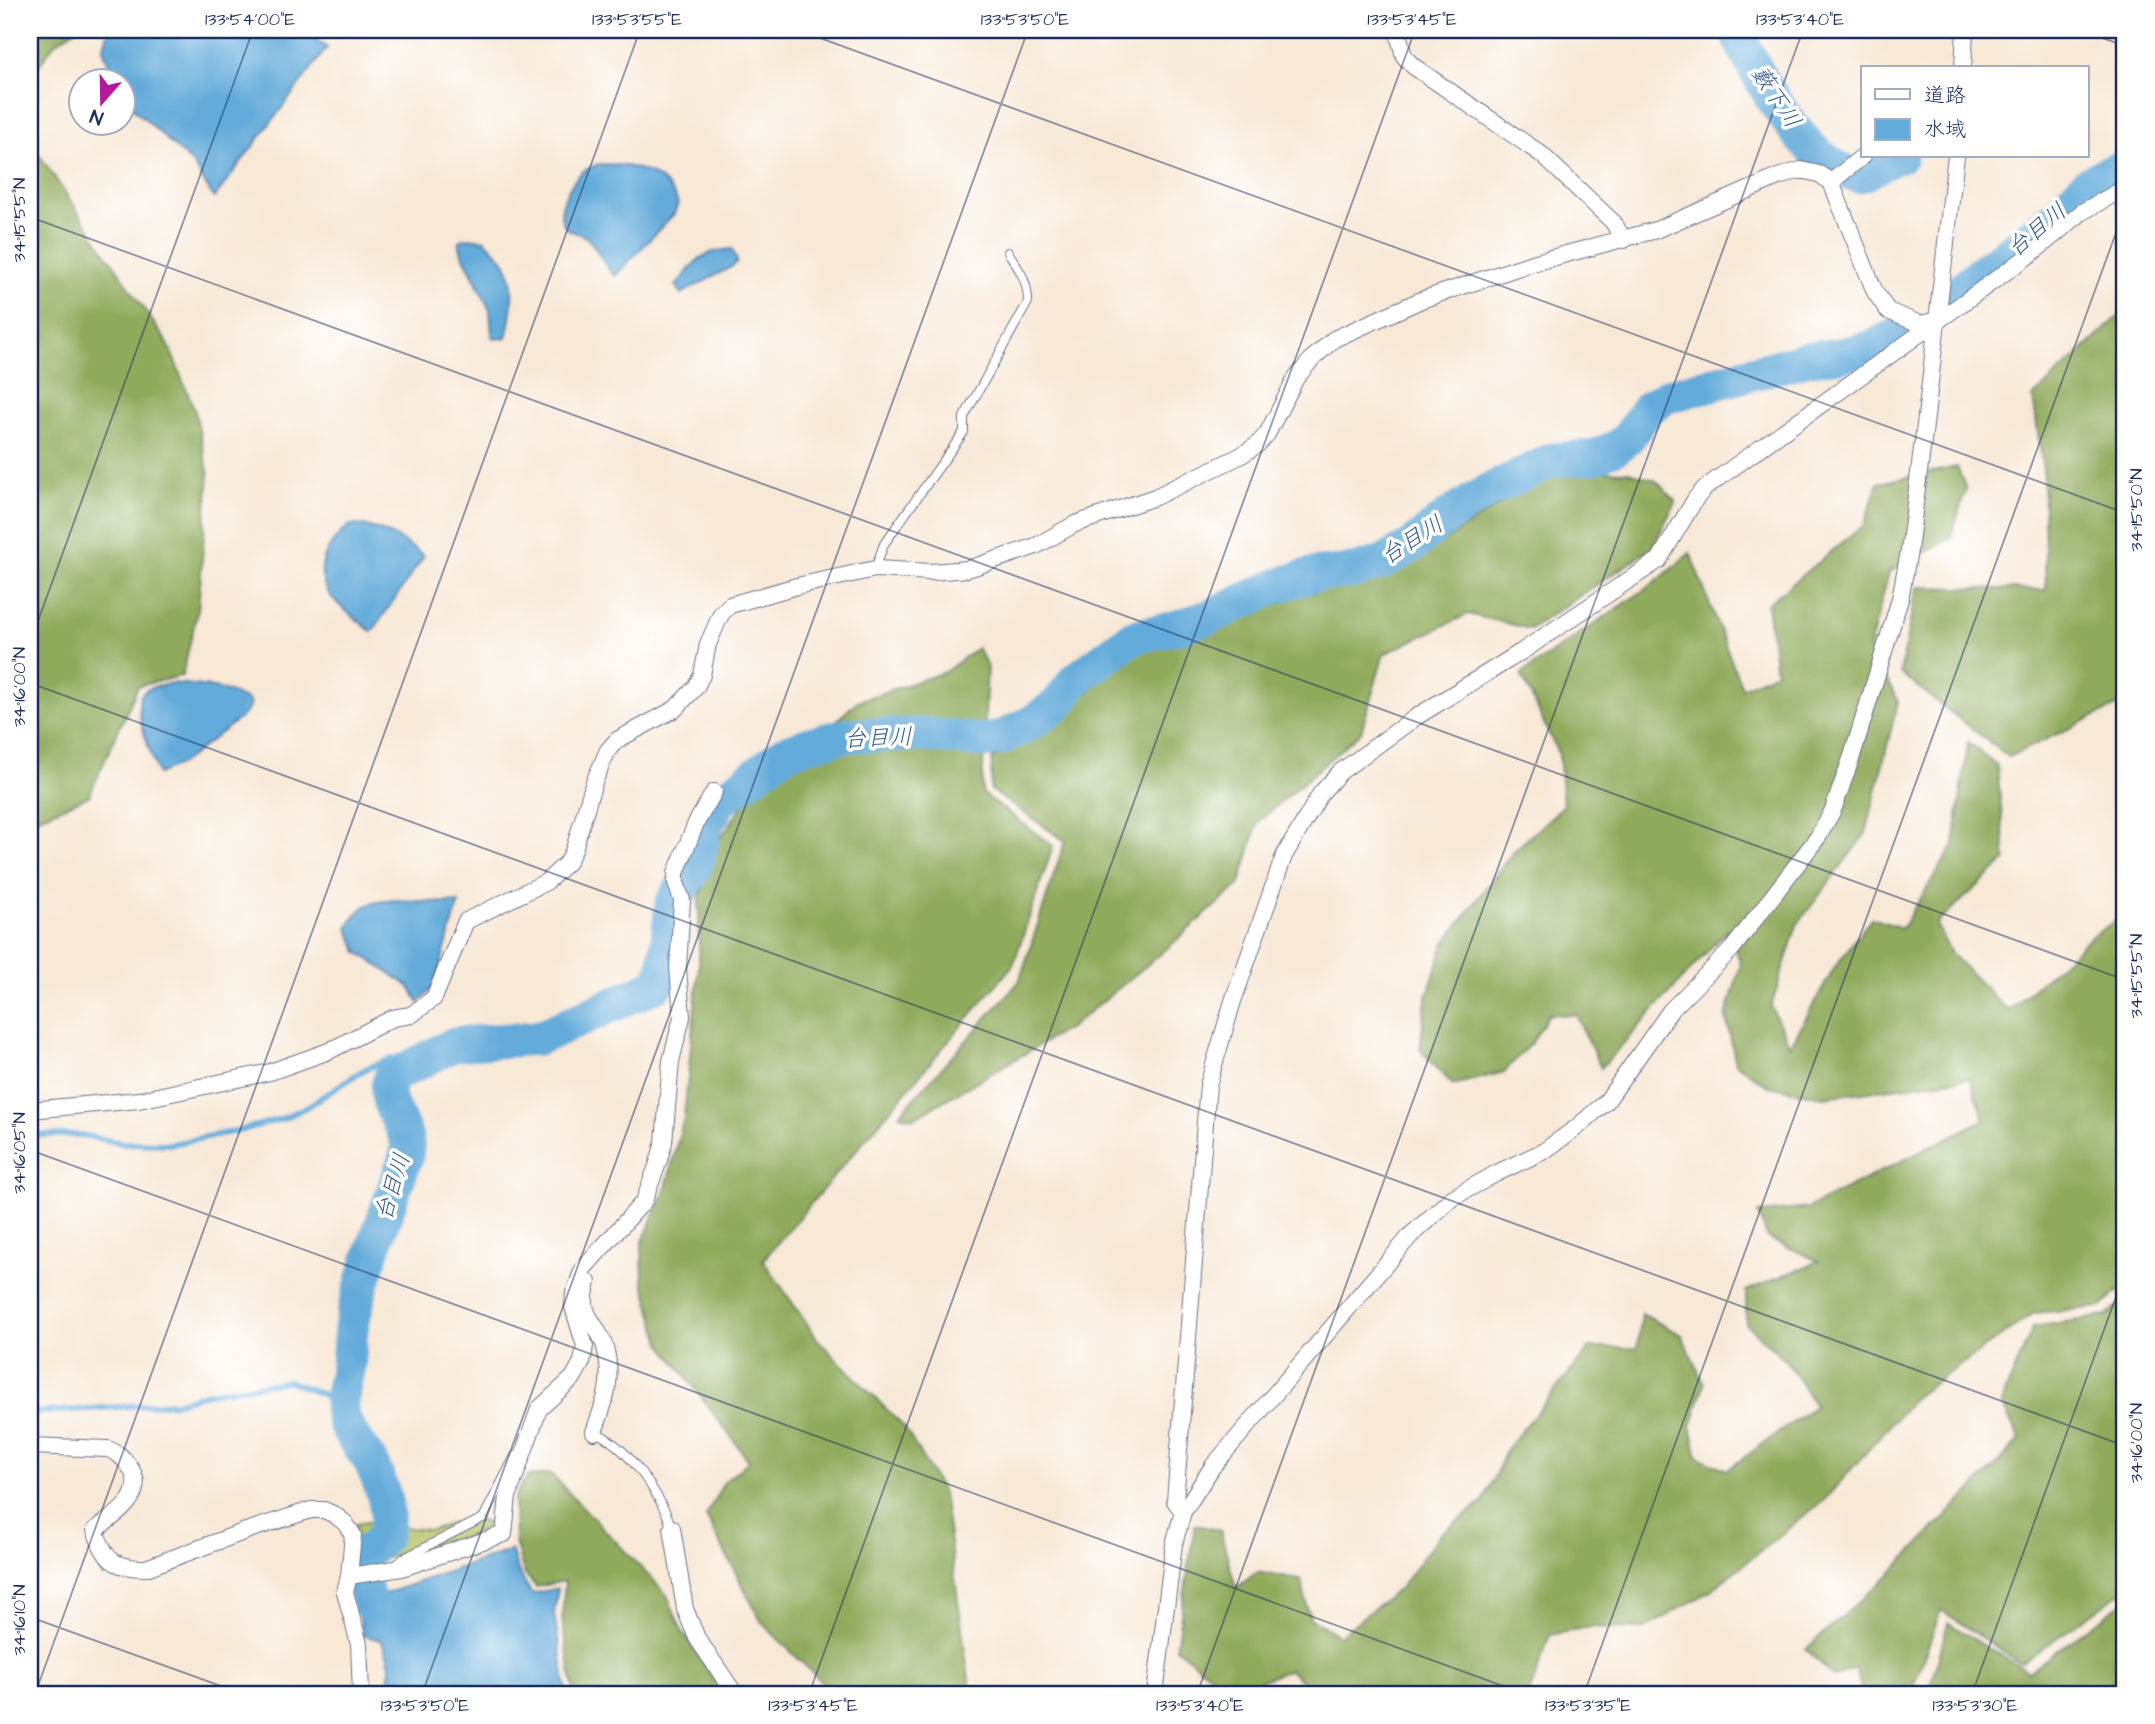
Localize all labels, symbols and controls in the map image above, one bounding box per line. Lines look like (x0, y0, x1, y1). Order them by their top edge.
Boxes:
text: 133°54'00"E (205, 7, 295, 32)
text: 133°53'55"E (592, 7, 682, 32)
text: 133°53'50"E (981, 7, 1070, 32)
text: 133°53'45"E (1367, 7, 1457, 32)
text: 133°53'40"E (1756, 7, 1844, 32)
water label: 藪下川 (1744, 59, 1808, 135)
north arrow (66, 66, 136, 136)
legend (1861, 66, 2088, 158)
text: 道路 (1924, 81, 1966, 110)
text: N (86, 102, 107, 131)
text: 水域 (1924, 115, 1966, 144)
text: 34°15'55"N (7, 178, 32, 262)
water label: 台目川 (2000, 196, 2074, 264)
text: 34°15'50"N (2124, 469, 2149, 551)
water label: 台目川 (1374, 508, 1450, 572)
text: 34°16'00"N (7, 647, 32, 727)
water label: 台目川 (843, 721, 913, 755)
text: 34°15'55"N (2124, 934, 2149, 1018)
text: 34°16'05"N (7, 1112, 32, 1194)
water label: 台目川 (368, 1149, 418, 1225)
text: 34°16'00"N (2124, 1403, 2149, 1483)
text: 34°16'10"N (7, 1584, 32, 1656)
text: 133°53'50"E (381, 1693, 470, 1718)
text: 133°53'45"E (768, 1693, 858, 1718)
text: 133°53'40"E (1156, 1693, 1244, 1718)
text: 133°53'35"E (1545, 1693, 1631, 1718)
text: 133°53'30"E (1933, 1693, 2018, 1718)

